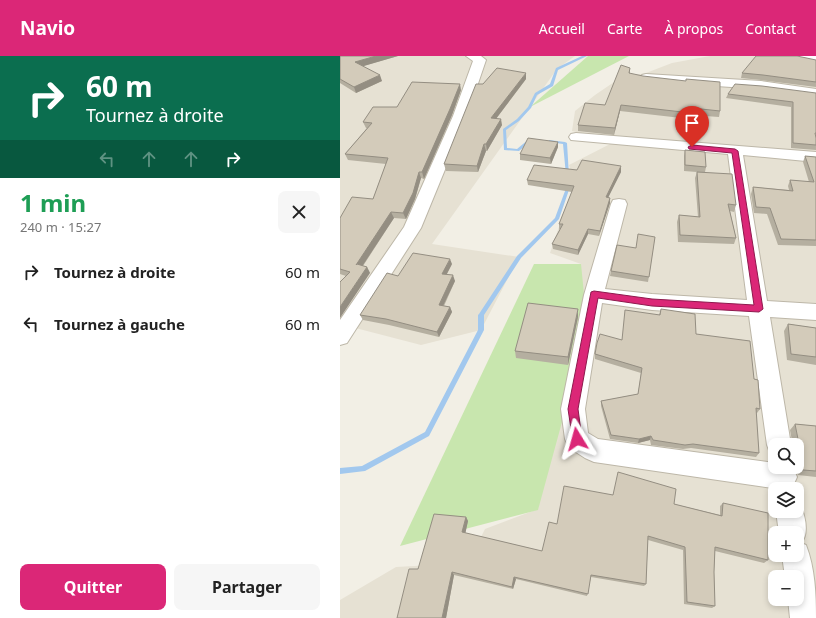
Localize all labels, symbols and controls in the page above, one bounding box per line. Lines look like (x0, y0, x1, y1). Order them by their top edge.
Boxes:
text: Navio (20, 15, 75, 41)
text: Accueil (539, 19, 585, 38)
text: Carte (607, 19, 642, 38)
text: À propos (664, 19, 723, 38)
text: Contact (745, 19, 796, 38)
text: 60 m (86, 67, 153, 105)
icon: right (20, 72, 72, 124)
text: Tournez à droite (86, 103, 224, 127)
pin (675, 106, 709, 147)
icon: arrive (681, 112, 703, 134)
icon: left (96, 148, 118, 170)
icon: ahead (138, 148, 160, 170)
icon: ahead (180, 148, 202, 170)
icon: right (222, 148, 244, 170)
text: 1 min (20, 186, 86, 219)
button: close (278, 191, 320, 233)
text: 240 m · 15:27 (20, 218, 101, 236)
icon: right (20, 261, 42, 283)
text: Tournez à droite (54, 262, 175, 282)
text: 60 m (285, 262, 320, 282)
icon: left (20, 313, 42, 335)
text: Tournez à gauche (54, 314, 185, 334)
text: 60 m (285, 314, 320, 334)
position arrow (556, 418, 598, 460)
map controls (768, 438, 804, 606)
button: search (768, 438, 804, 474)
button: layers (768, 482, 804, 518)
button: + (768, 526, 804, 562)
button: Quitter (20, 564, 166, 610)
button: Partager (174, 564, 320, 610)
button: − (768, 570, 804, 606)

